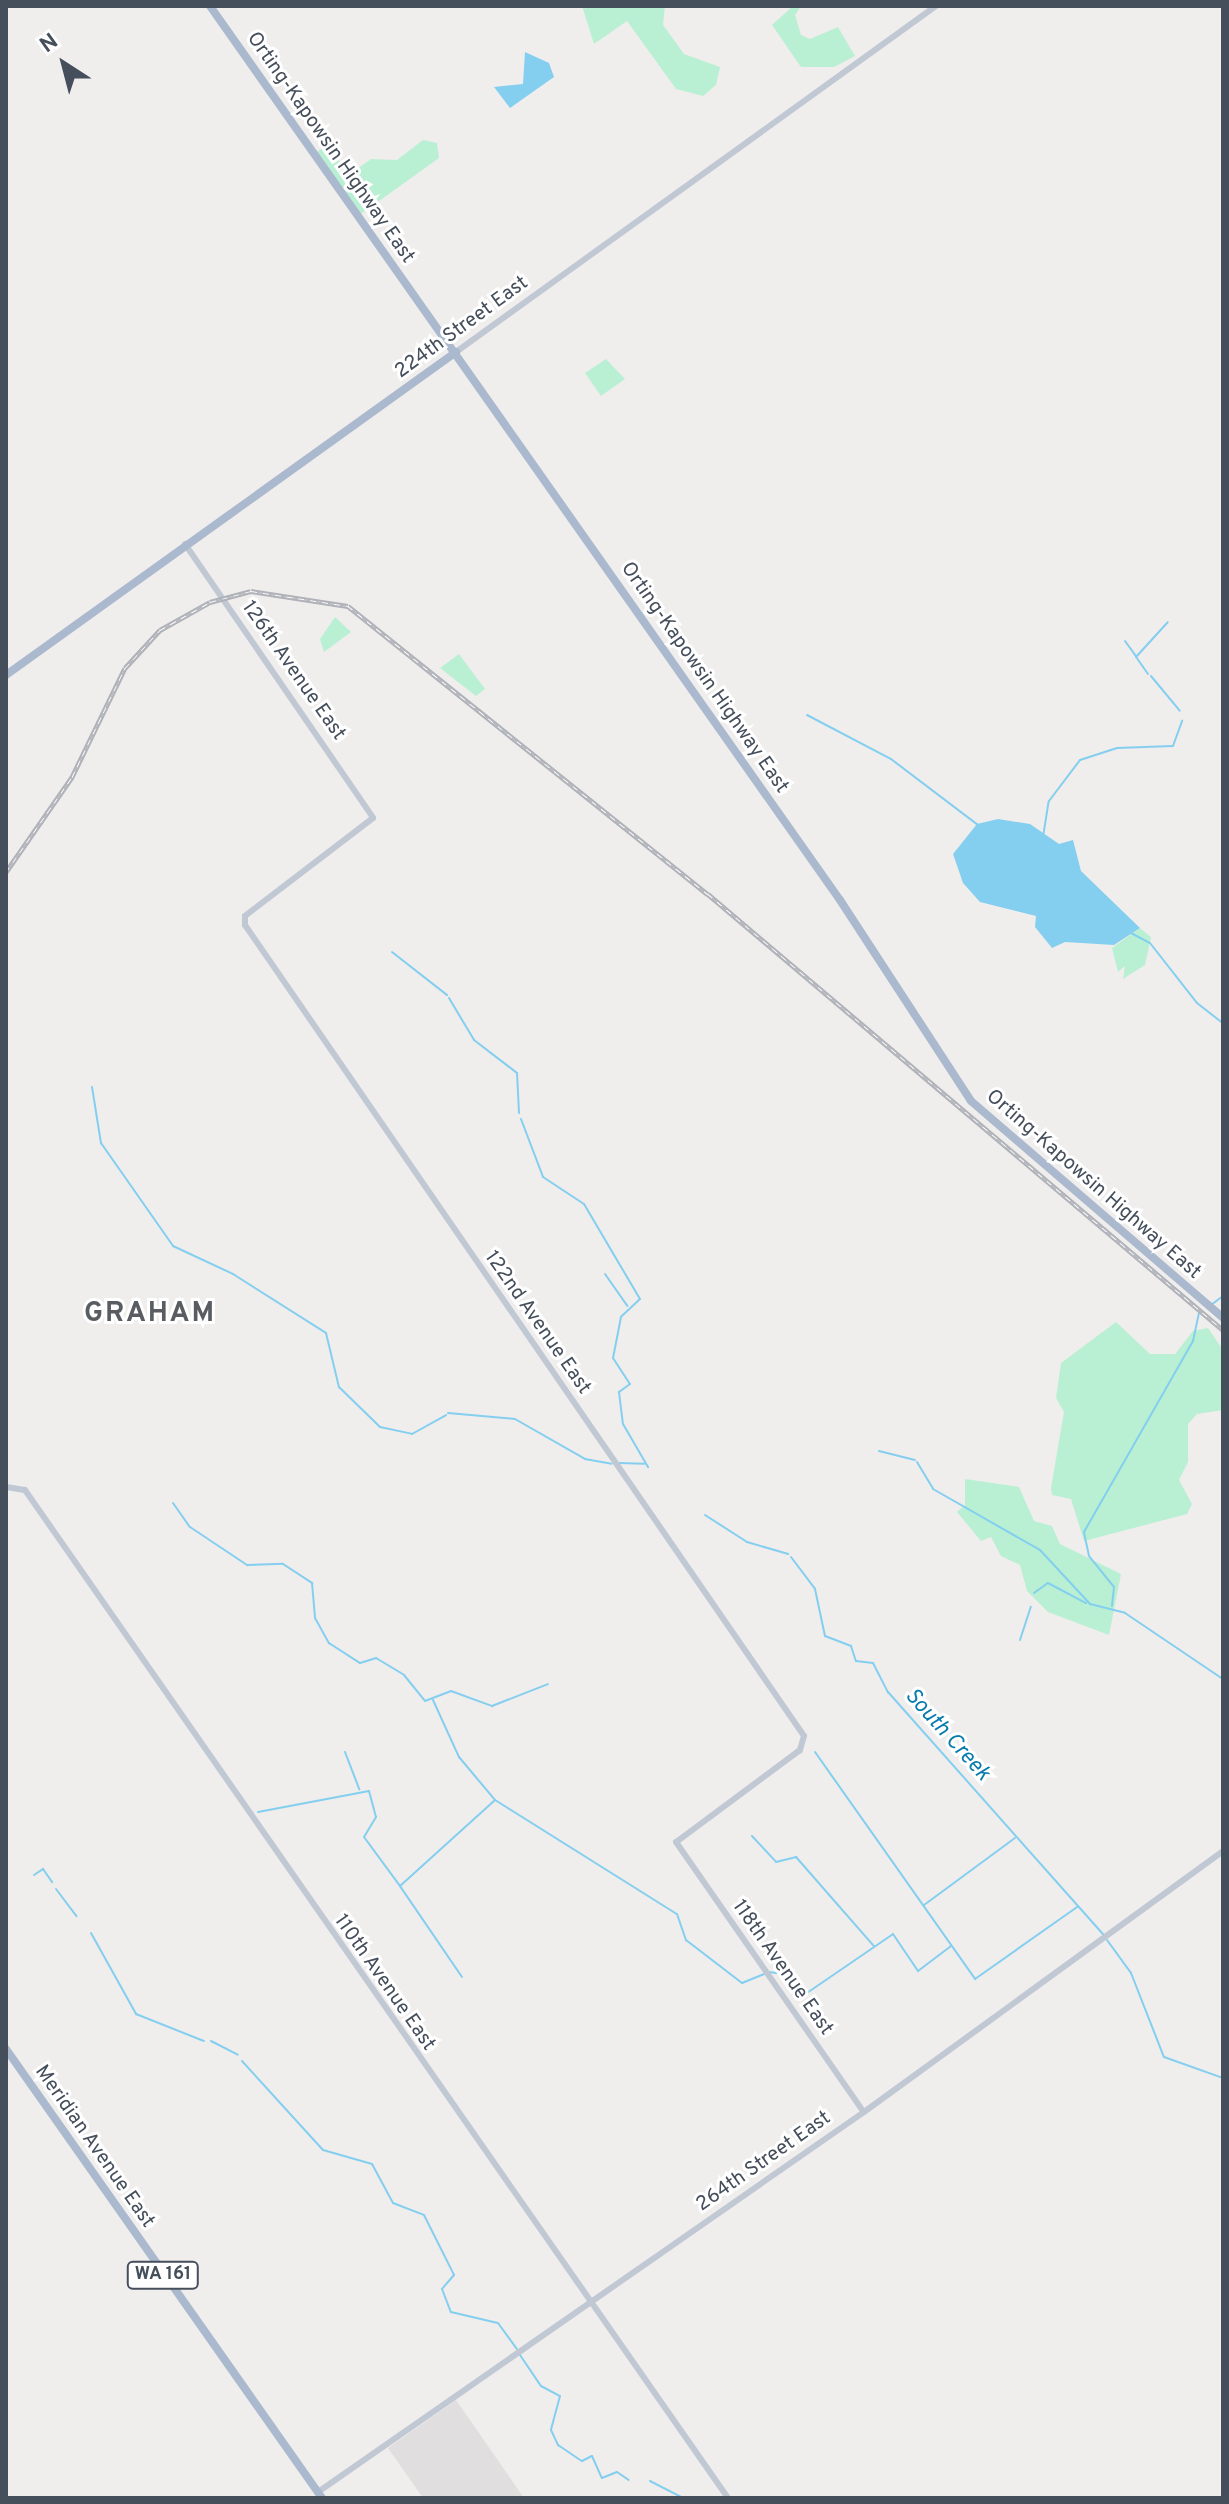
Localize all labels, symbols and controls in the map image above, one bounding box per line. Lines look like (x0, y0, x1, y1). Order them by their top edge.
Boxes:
north arrow (24, 24, 104, 104)
street label: Orting-Kapowsin Highway East (241, 28, 419, 268)
text: N (35, 29, 64, 60)
street label: 224th Street East (391, 272, 533, 384)
street label: Orting-Kapowsin Highway East (615, 558, 793, 798)
street label: 126th Avenue East (236, 596, 350, 746)
street label: Orting-Kapowsin Highway East (981, 1085, 1205, 1285)
street label: 122nd Avenue East (478, 1246, 596, 1400)
district label: GRAHAM (84, 1297, 216, 1331)
water label: South Creek (899, 1683, 995, 1787)
street label: 118th Avenue East (726, 1895, 838, 2041)
street label: 110th Avenue East (328, 1910, 440, 2056)
street label: Meridian Avenue East (29, 2061, 159, 2233)
street label: 264th Street East (692, 2107, 836, 2217)
road number: WA 161 (125, 2261, 201, 2289)

